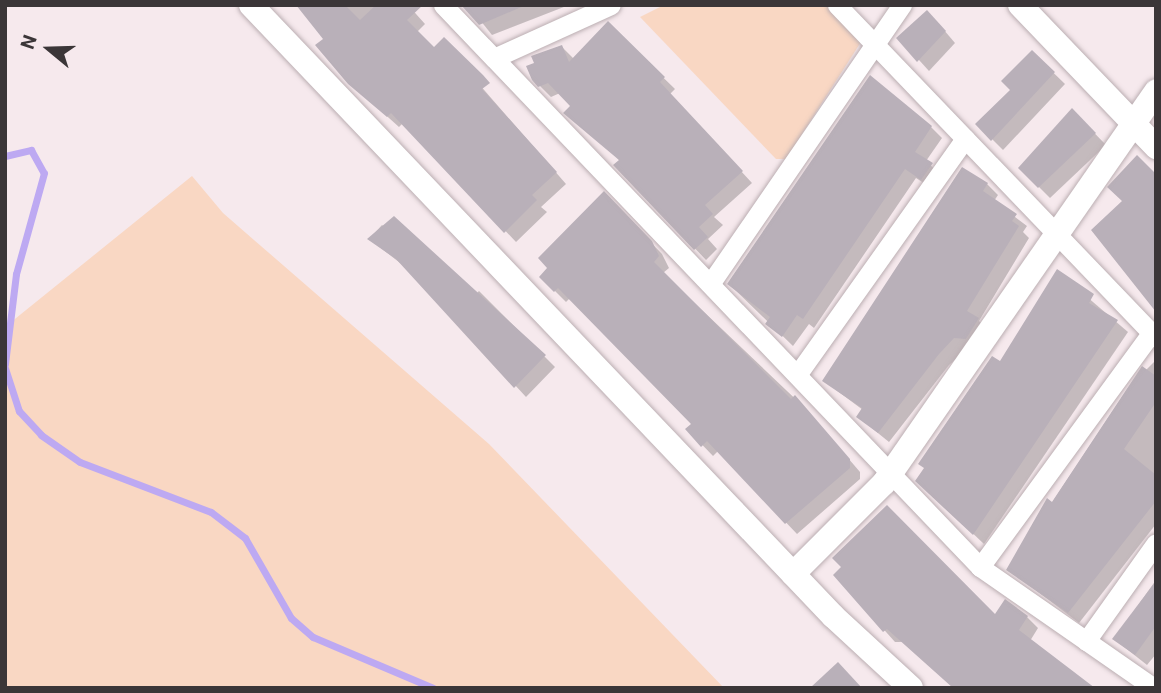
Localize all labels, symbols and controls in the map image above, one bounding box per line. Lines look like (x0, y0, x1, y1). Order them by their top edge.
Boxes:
north arrow (14, 14, 84, 84)
text: N (16, 32, 42, 52)

